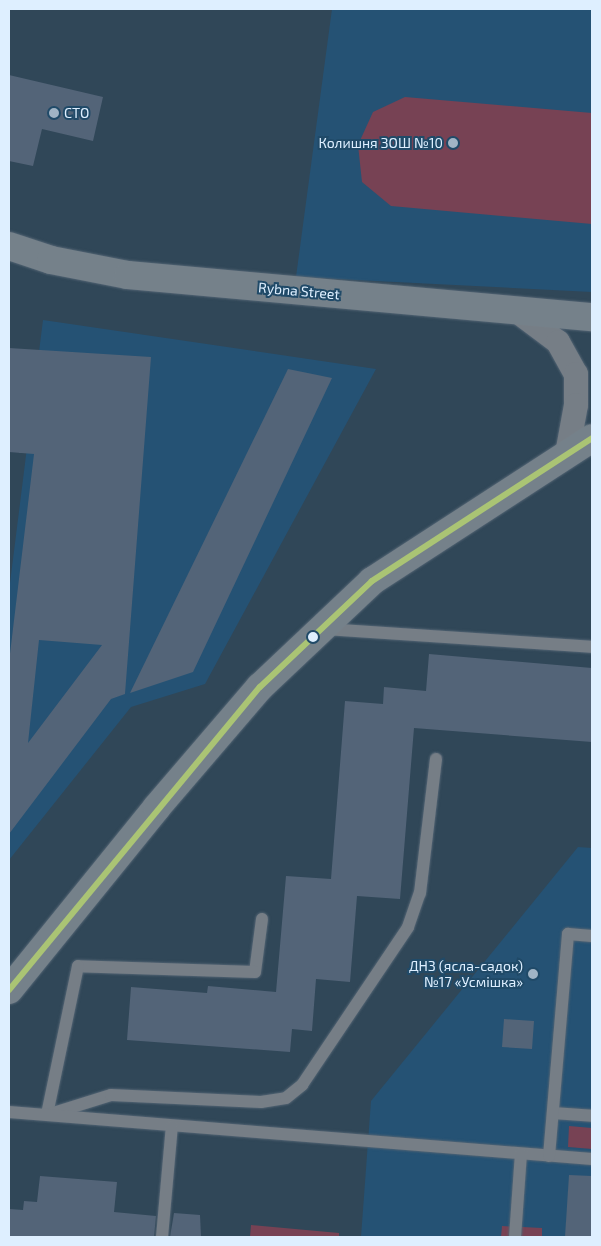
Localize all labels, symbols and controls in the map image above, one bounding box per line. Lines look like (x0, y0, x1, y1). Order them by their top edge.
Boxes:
place label: СТО (64, 105, 89, 121)
marker: СТО (48, 107, 60, 119)
place label: Колишня ЗОШ №10 (318, 135, 443, 151)
marker: Колишня ЗОШ №10 (447, 137, 459, 149)
street label: Rybna Street (257, 279, 341, 303)
unlabelled marker (308, 632, 318, 642)
place label: ДНЗ (ясла-садок) №17 «Усмішка» (409, 958, 523, 990)
marker: ДНЗ (ясла-садок) №17 «Усмішка» (527, 968, 539, 980)

